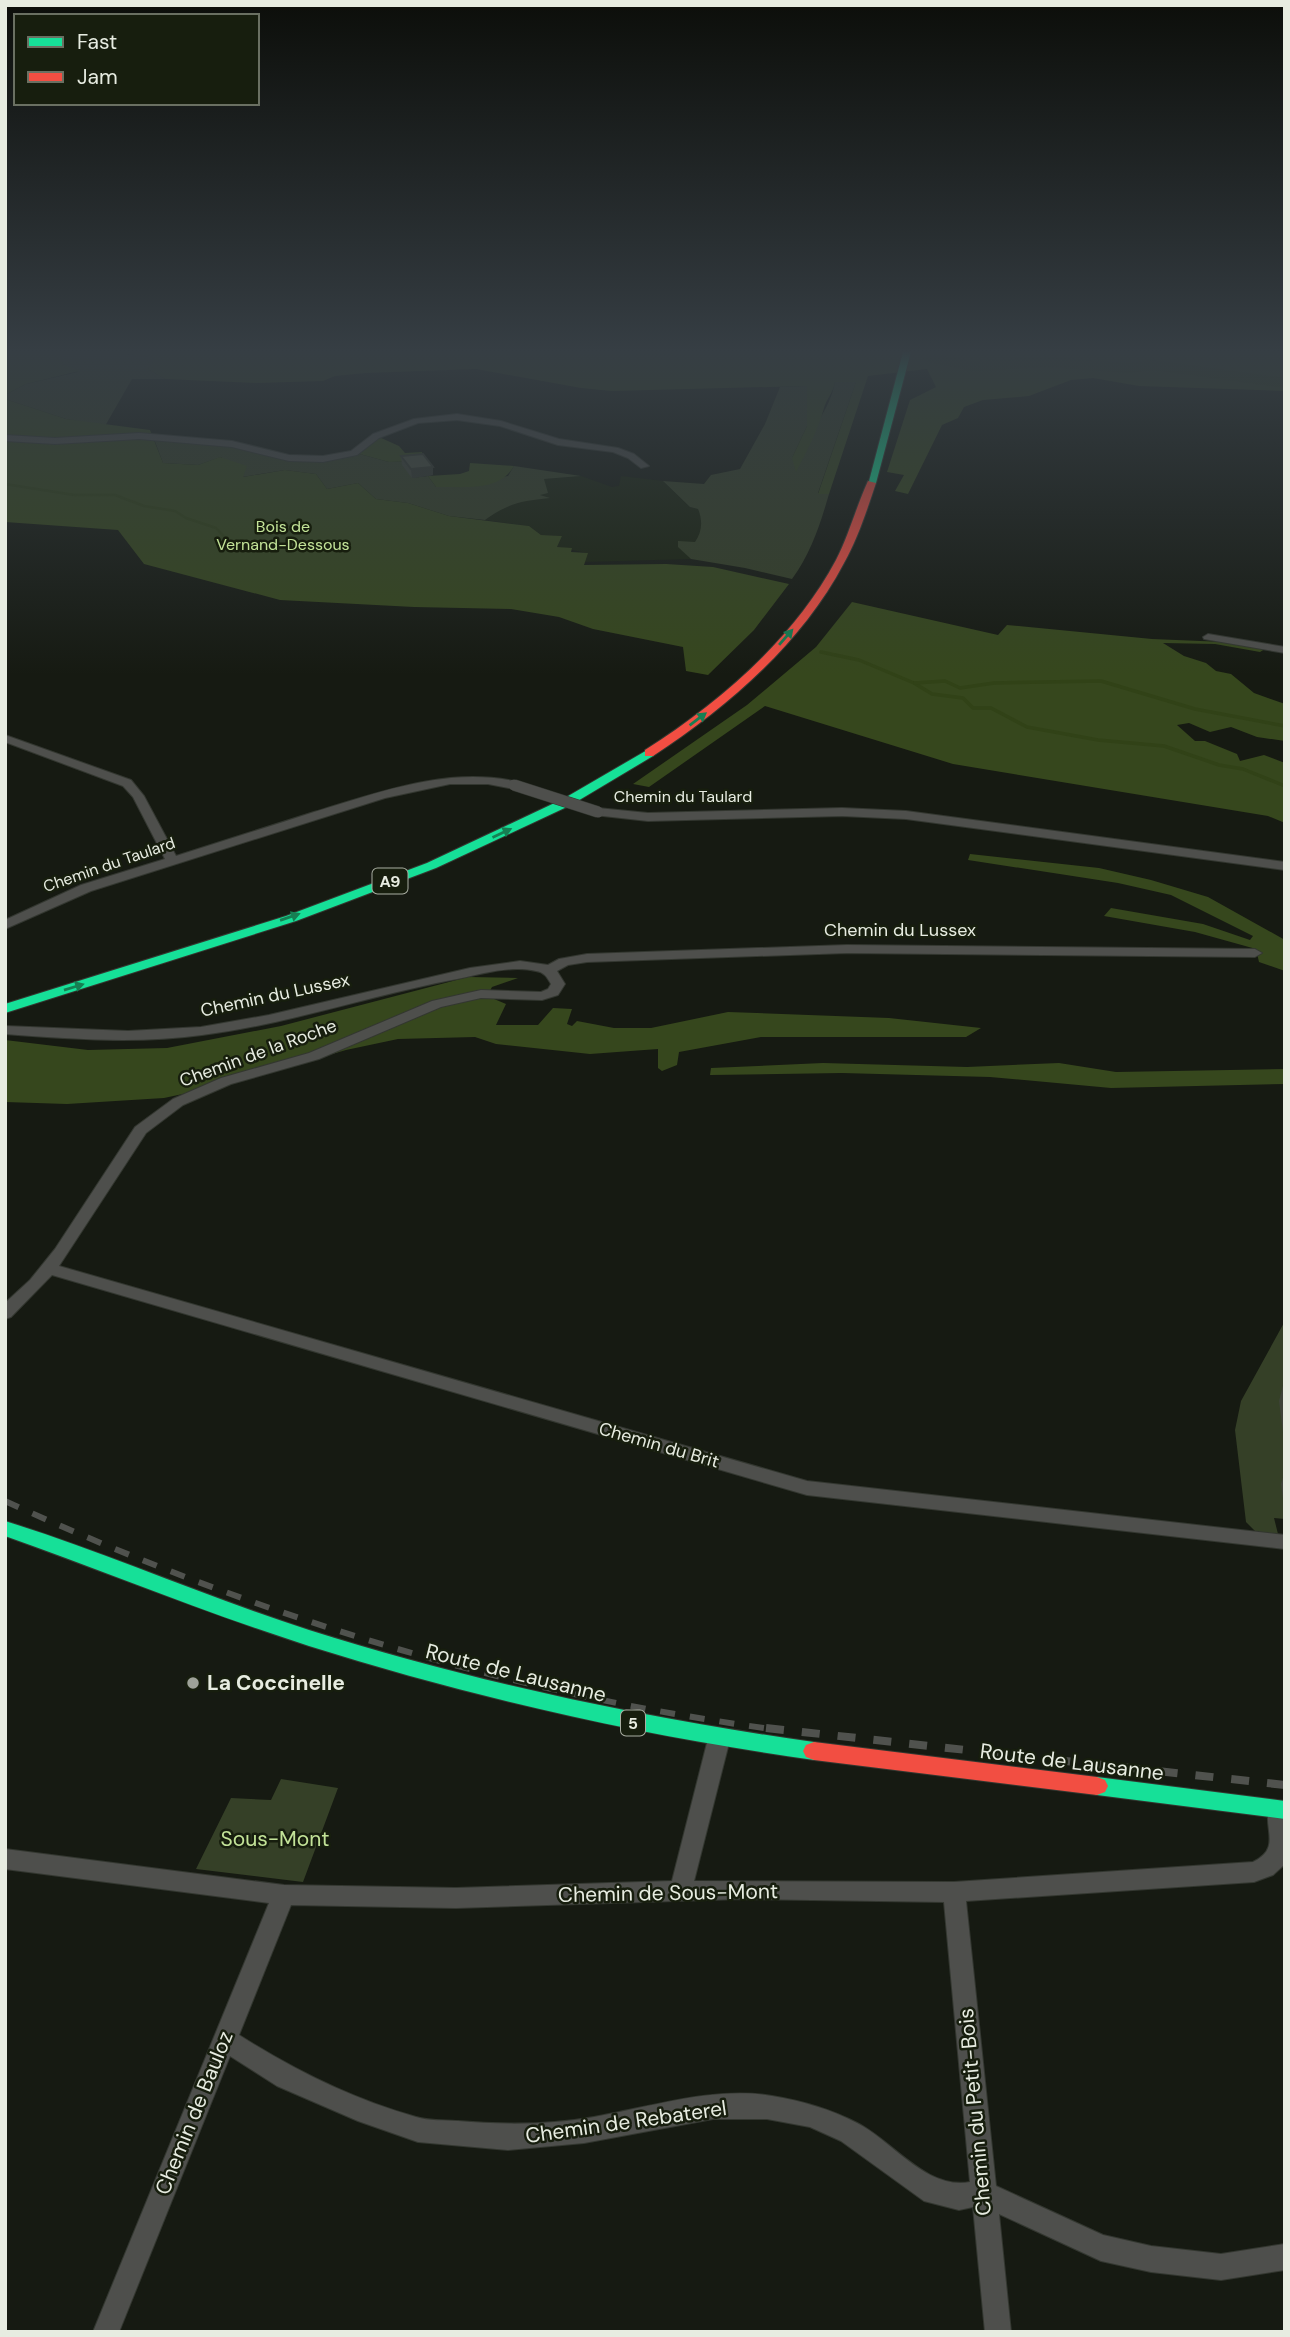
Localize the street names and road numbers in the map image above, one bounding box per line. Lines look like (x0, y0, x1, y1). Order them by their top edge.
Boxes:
street label: Chemin du Taulard (614, 786, 752, 807)
street label: Chemin du Taulard (40, 832, 178, 897)
road number: A9 (372, 868, 408, 894)
street label: Chemin du Lussex (824, 918, 976, 942)
street label: Chemin du Lussex (198, 967, 352, 1023)
street label: Chemin de la Roche (176, 1013, 340, 1093)
street label: Chemin du Brit (596, 1416, 722, 1474)
street label: Route de Lausanne (423, 1637, 609, 1709)
road number: 5 (621, 1710, 645, 1736)
street label: Route de Lausanne (978, 1737, 1166, 1787)
street label: Chemin de Sous-Mont (558, 1877, 778, 1909)
street label: Chemin du Petit-Bois (952, 2007, 998, 2217)
street label: Chemin de Bauloz (148, 2027, 240, 2199)
street label: Chemin de Rebaterel (524, 2094, 728, 2150)

